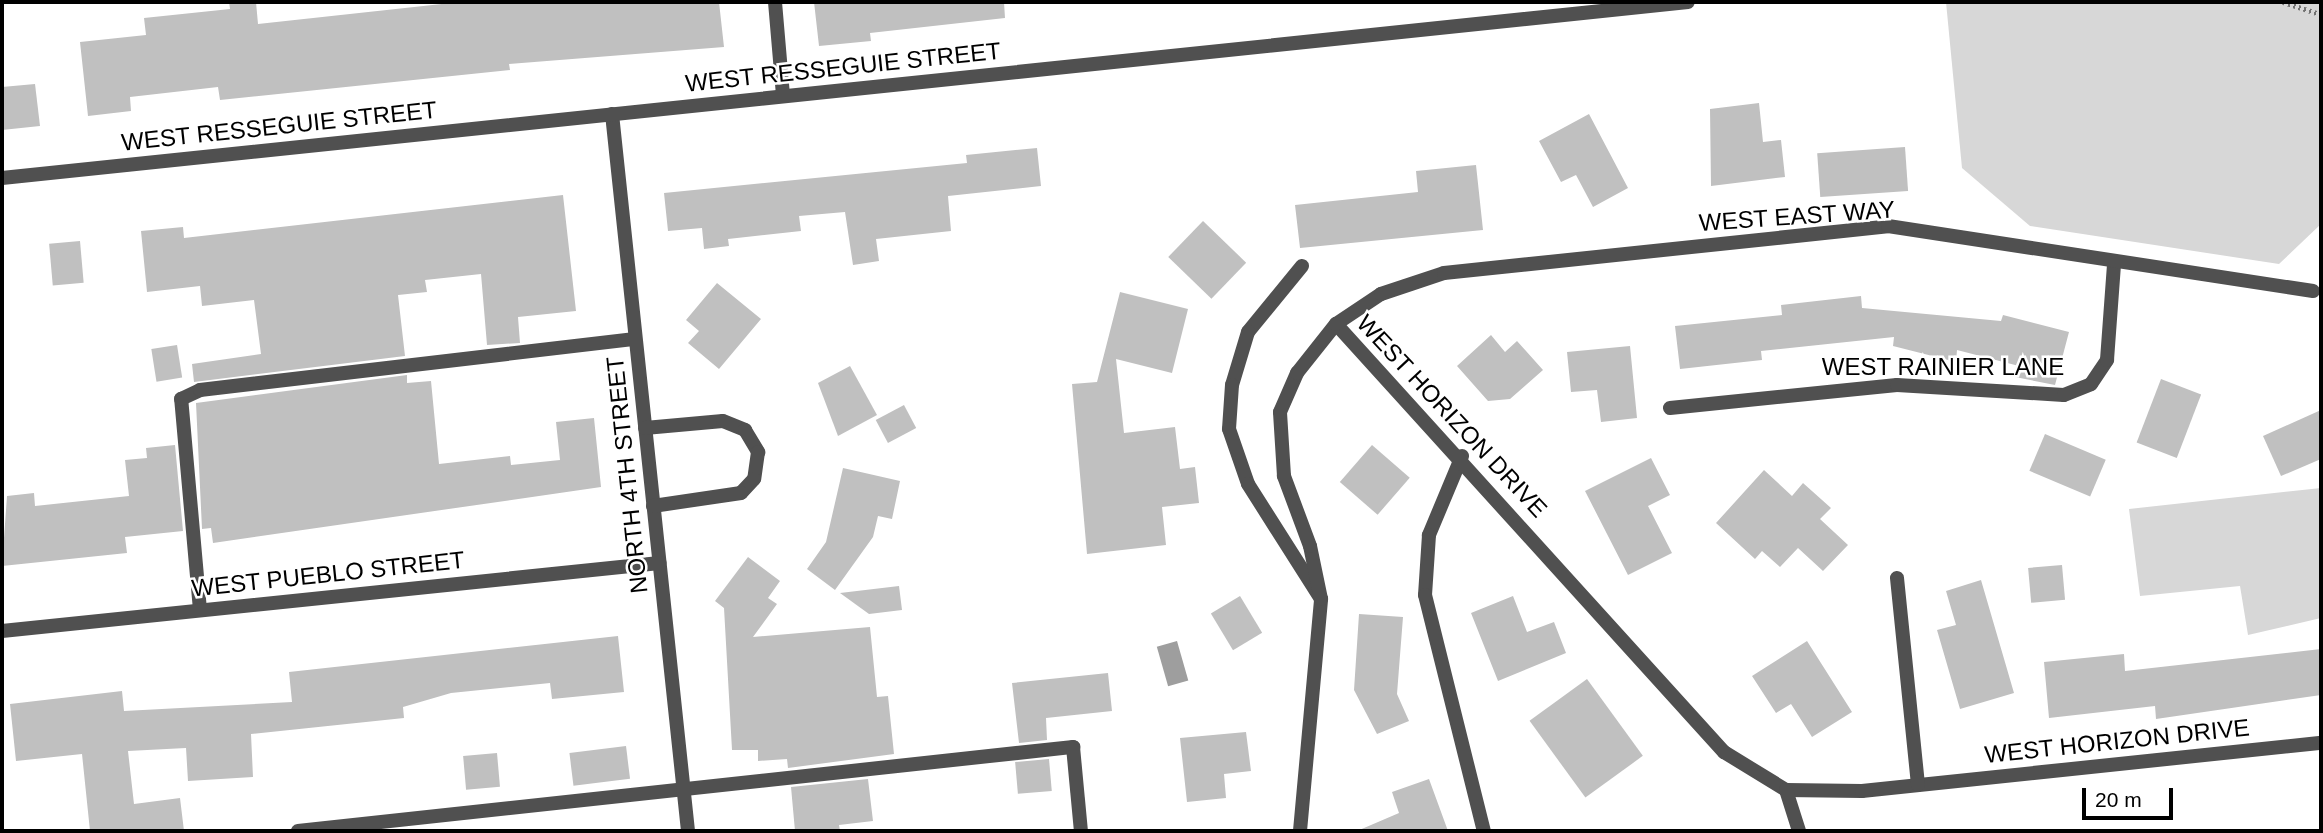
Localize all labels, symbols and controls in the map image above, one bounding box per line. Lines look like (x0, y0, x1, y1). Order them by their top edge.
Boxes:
street label: WEST RESSEGUIE STREET (684, 36, 1002, 98)
street label: WEST RESSEGUIE STREET (120, 95, 438, 157)
street label: WEST EAST WAY (1698, 195, 1896, 237)
street label: WEST HORIZON DRIVE (1351, 309, 1553, 523)
street label: WEST RAINIER LANE (1822, 353, 2064, 381)
street label: NORTH 4TH STREET (600, 355, 654, 595)
street label: WEST PUEBLO STREET (190, 545, 466, 603)
street label: WEST HORIZON DRIVE (1983, 713, 2251, 769)
scale bar (2085, 774, 2176, 818)
text: 20 m (2095, 788, 2142, 811)

